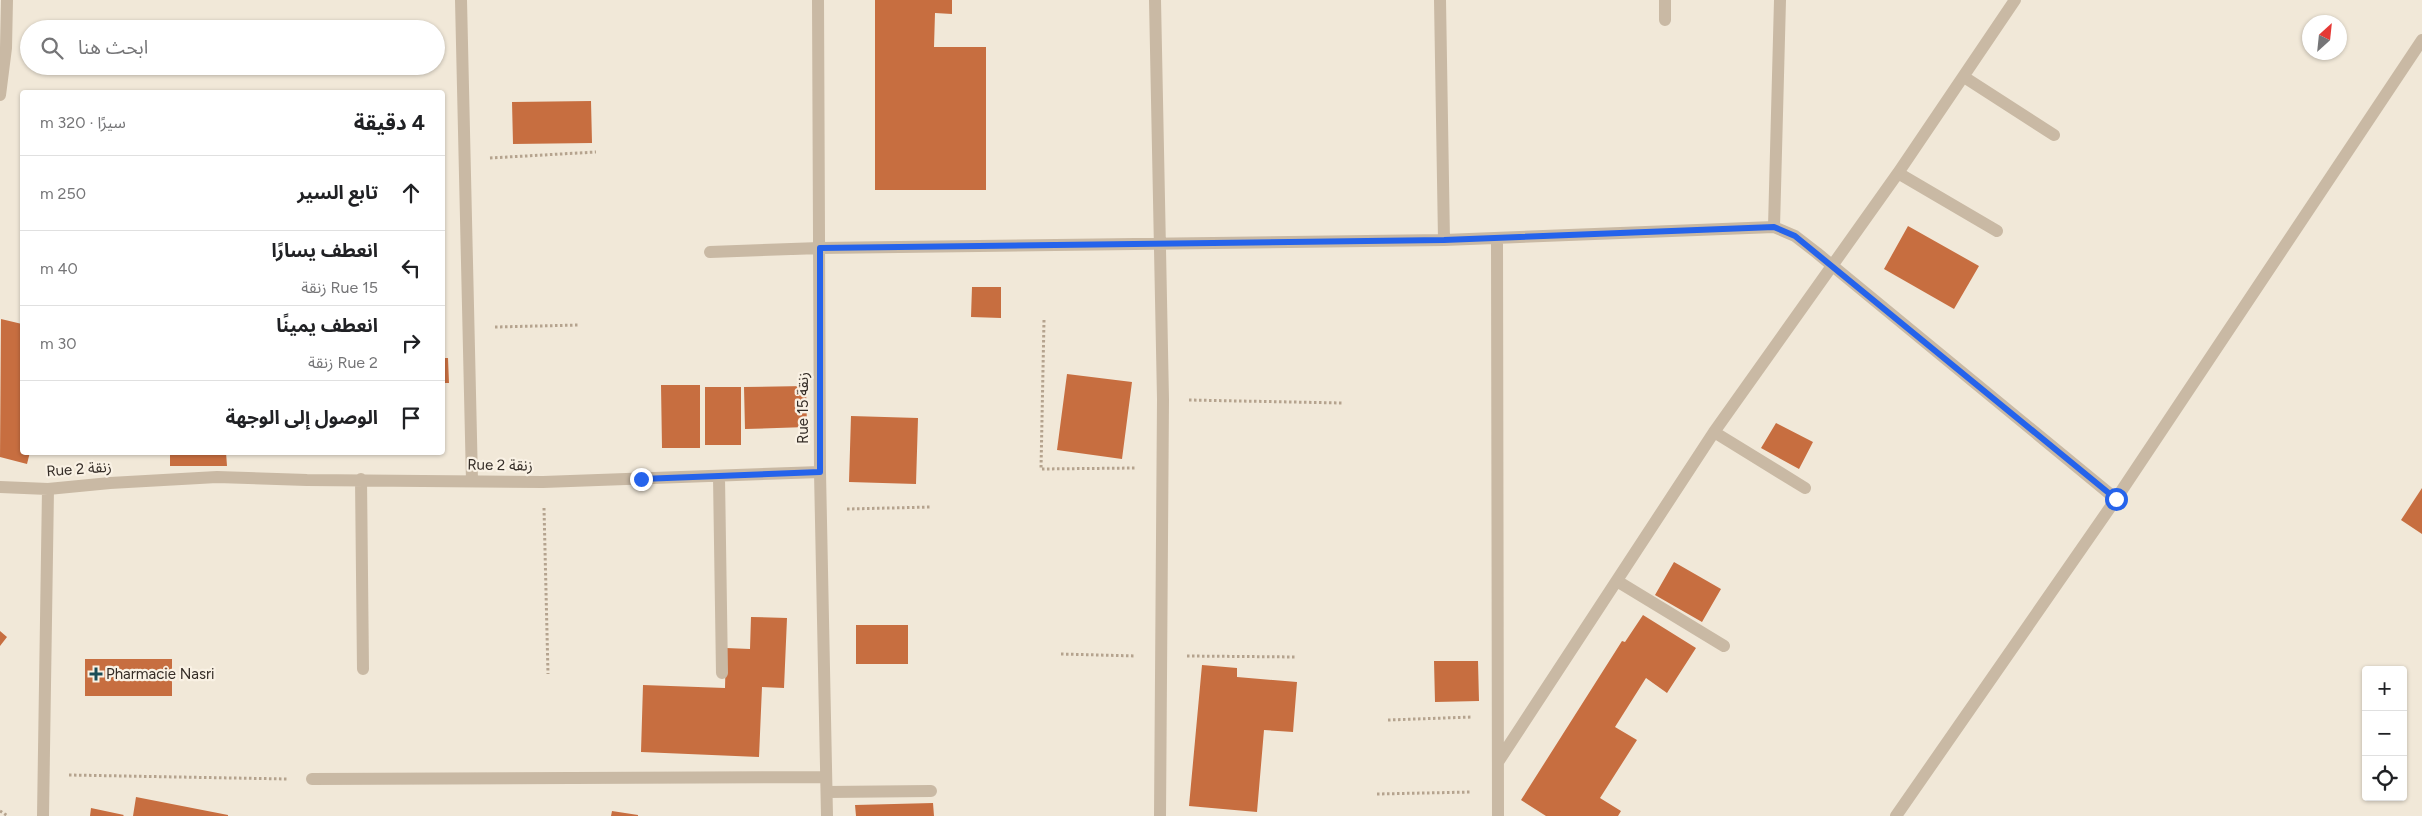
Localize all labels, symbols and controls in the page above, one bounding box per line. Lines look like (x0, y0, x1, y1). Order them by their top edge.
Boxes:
north arrow (2302, 15, 2347, 60)
search box (20, 20, 445, 75)
icon: search (38, 34, 66, 62)
text: ابحث هنا (78, 36, 148, 59)
text: 4 دقيقة (354, 110, 425, 135)
text: سيرًا · 320 m (40, 113, 126, 132)
icon: ahead (397, 179, 425, 207)
text: تابع السير (297, 181, 378, 204)
text: 250 m (40, 184, 86, 203)
text: انعطف يسارًا (271, 239, 378, 262)
icon: left (397, 254, 425, 282)
text: 40 m (40, 259, 78, 278)
text: Rue 15 زنقة (301, 278, 378, 297)
text: انعطف يمينًا (276, 314, 378, 337)
icon: right (397, 329, 425, 357)
text: 30 m (40, 334, 77, 353)
text: Rue 2 زنقة (308, 353, 378, 372)
street label: Rue 15 زنقة (794, 372, 812, 444)
icon: arrive (397, 404, 425, 432)
text: الوصول إلى الوجهة (225, 406, 378, 429)
street label: Rue 2 زنقة (467, 455, 533, 475)
street label: Rue 2 زنقة (46, 458, 112, 480)
route end (630, 468, 653, 491)
route start (2105, 488, 2128, 511)
place label: Pharmacie Nasri (106, 665, 214, 683)
map controls (2362, 666, 2407, 801)
button: + (2362, 666, 2407, 711)
marker: Pharmacie Nasri (90, 668, 102, 680)
button: − (2362, 711, 2407, 756)
button: locate (2362, 756, 2407, 801)

